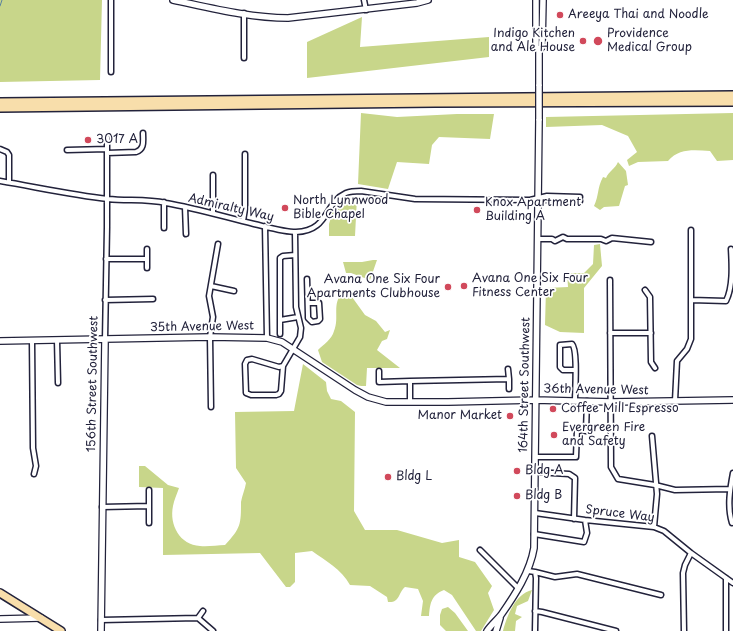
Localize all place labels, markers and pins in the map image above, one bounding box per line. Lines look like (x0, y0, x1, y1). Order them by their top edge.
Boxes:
place label: Areeya Thai and Noodle (568, 8, 709, 22)
marker: Areeya Thai and Noodle (555, 10, 565, 20)
place label: Indigo Kitchen and Ale House (491, 27, 575, 55)
place label: Providence Medical Group (607, 27, 692, 55)
marker: Providence Medical Group (592, 35, 604, 47)
marker: Indigo Kitchen and Ale House (578, 36, 588, 46)
place label: 3017 A (96, 133, 138, 147)
marker: 3017 A (83, 135, 93, 145)
place label: North Lynnwood Bible Chapel (293, 194, 388, 222)
place label: Knox Apartment Building A (485, 196, 581, 224)
marker: North Lynnwood Bible Chapel (280, 203, 290, 213)
marker: Knox Apartment Building A (472, 205, 482, 215)
place label: Avana One Six Four Fitness Center (472, 272, 588, 300)
place label: Avana One Six Four Apartments Clubhouse (307, 273, 440, 301)
marker: Avana One Six Four Fitness Center (459, 281, 469, 291)
marker: Avana One Six Four Apartments Clubhouse (443, 282, 453, 292)
place label: Coffee Mill Espresso (561, 402, 679, 416)
marker: Coffee Mill Espresso (548, 404, 558, 414)
place label: Manor Market (417, 409, 502, 423)
marker: Manor Market (505, 411, 515, 421)
place label: Evergreen Fire and Safety (562, 421, 645, 449)
marker: Evergreen Fire and Safety (549, 430, 559, 440)
place label: Bldg A (525, 464, 563, 478)
marker: Bldg A (512, 466, 522, 476)
place label: Bldg L (396, 470, 432, 484)
marker: Bldg L (383, 472, 393, 482)
place label: Bldg B (525, 489, 562, 503)
marker: Bldg B (512, 491, 522, 501)

